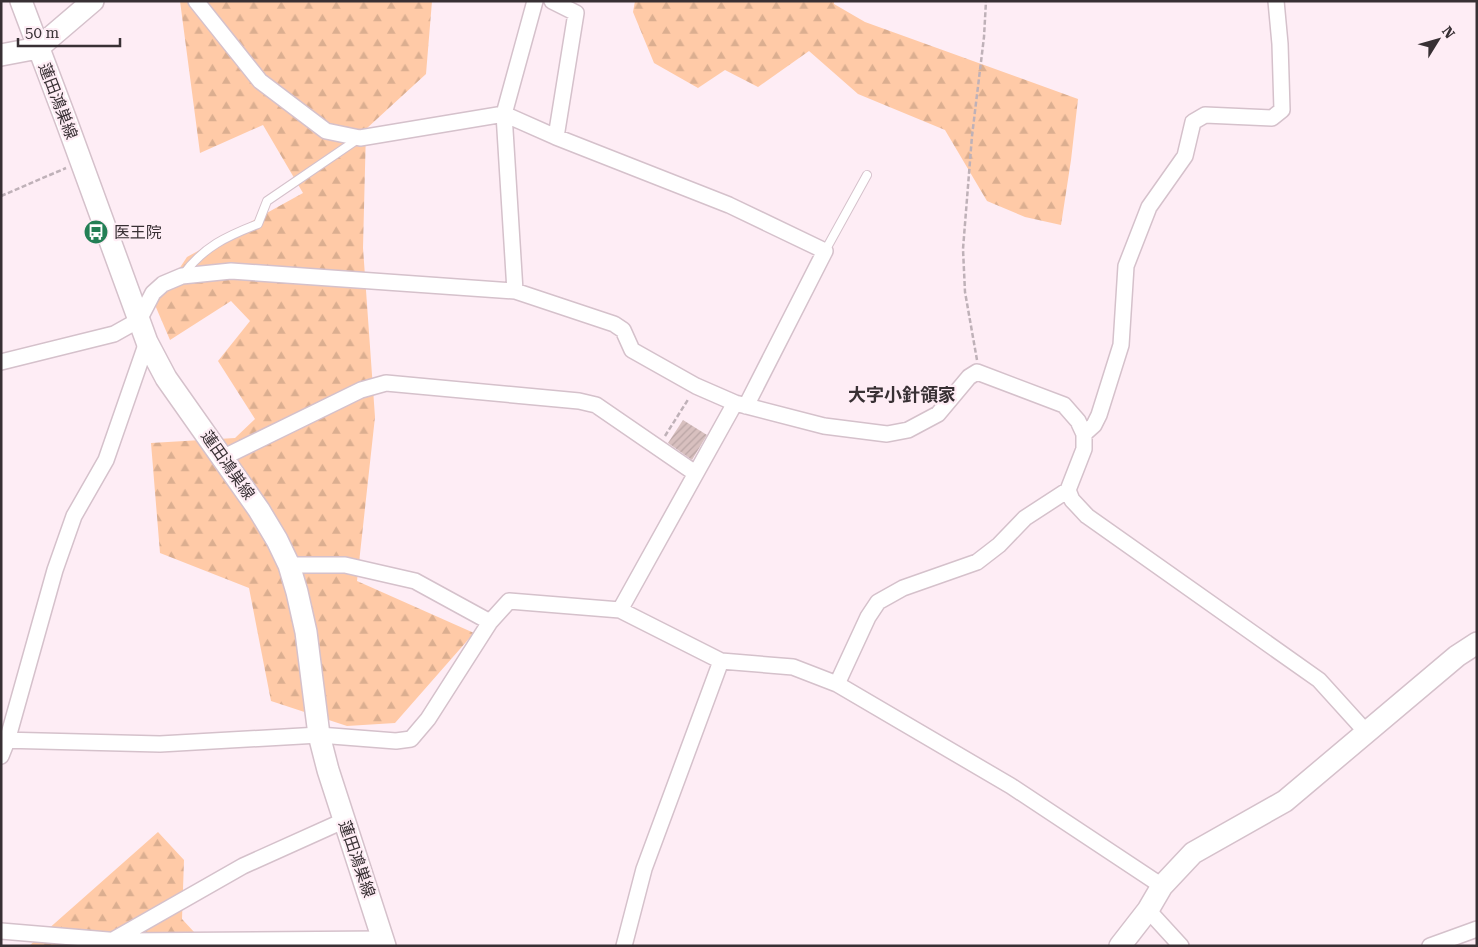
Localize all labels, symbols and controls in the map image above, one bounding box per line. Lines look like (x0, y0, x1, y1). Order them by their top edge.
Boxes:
scale bar (18, 15, 120, 47)
north arrow (1413, 15, 1463, 65)
text: N (1439, 23, 1458, 41)
text: 50 m (25, 24, 60, 42)
street label: 蓮田鴻巣線 (35, 60, 81, 142)
bus stop icon: 医王院 (83, 219, 109, 245)
place label: 医王院 (114, 223, 162, 242)
district label: 大字小針領家 (848, 384, 956, 405)
street label: 蓮田鴻巣線 (197, 427, 259, 503)
street label: 蓮田鴻巣線 (335, 818, 379, 900)

